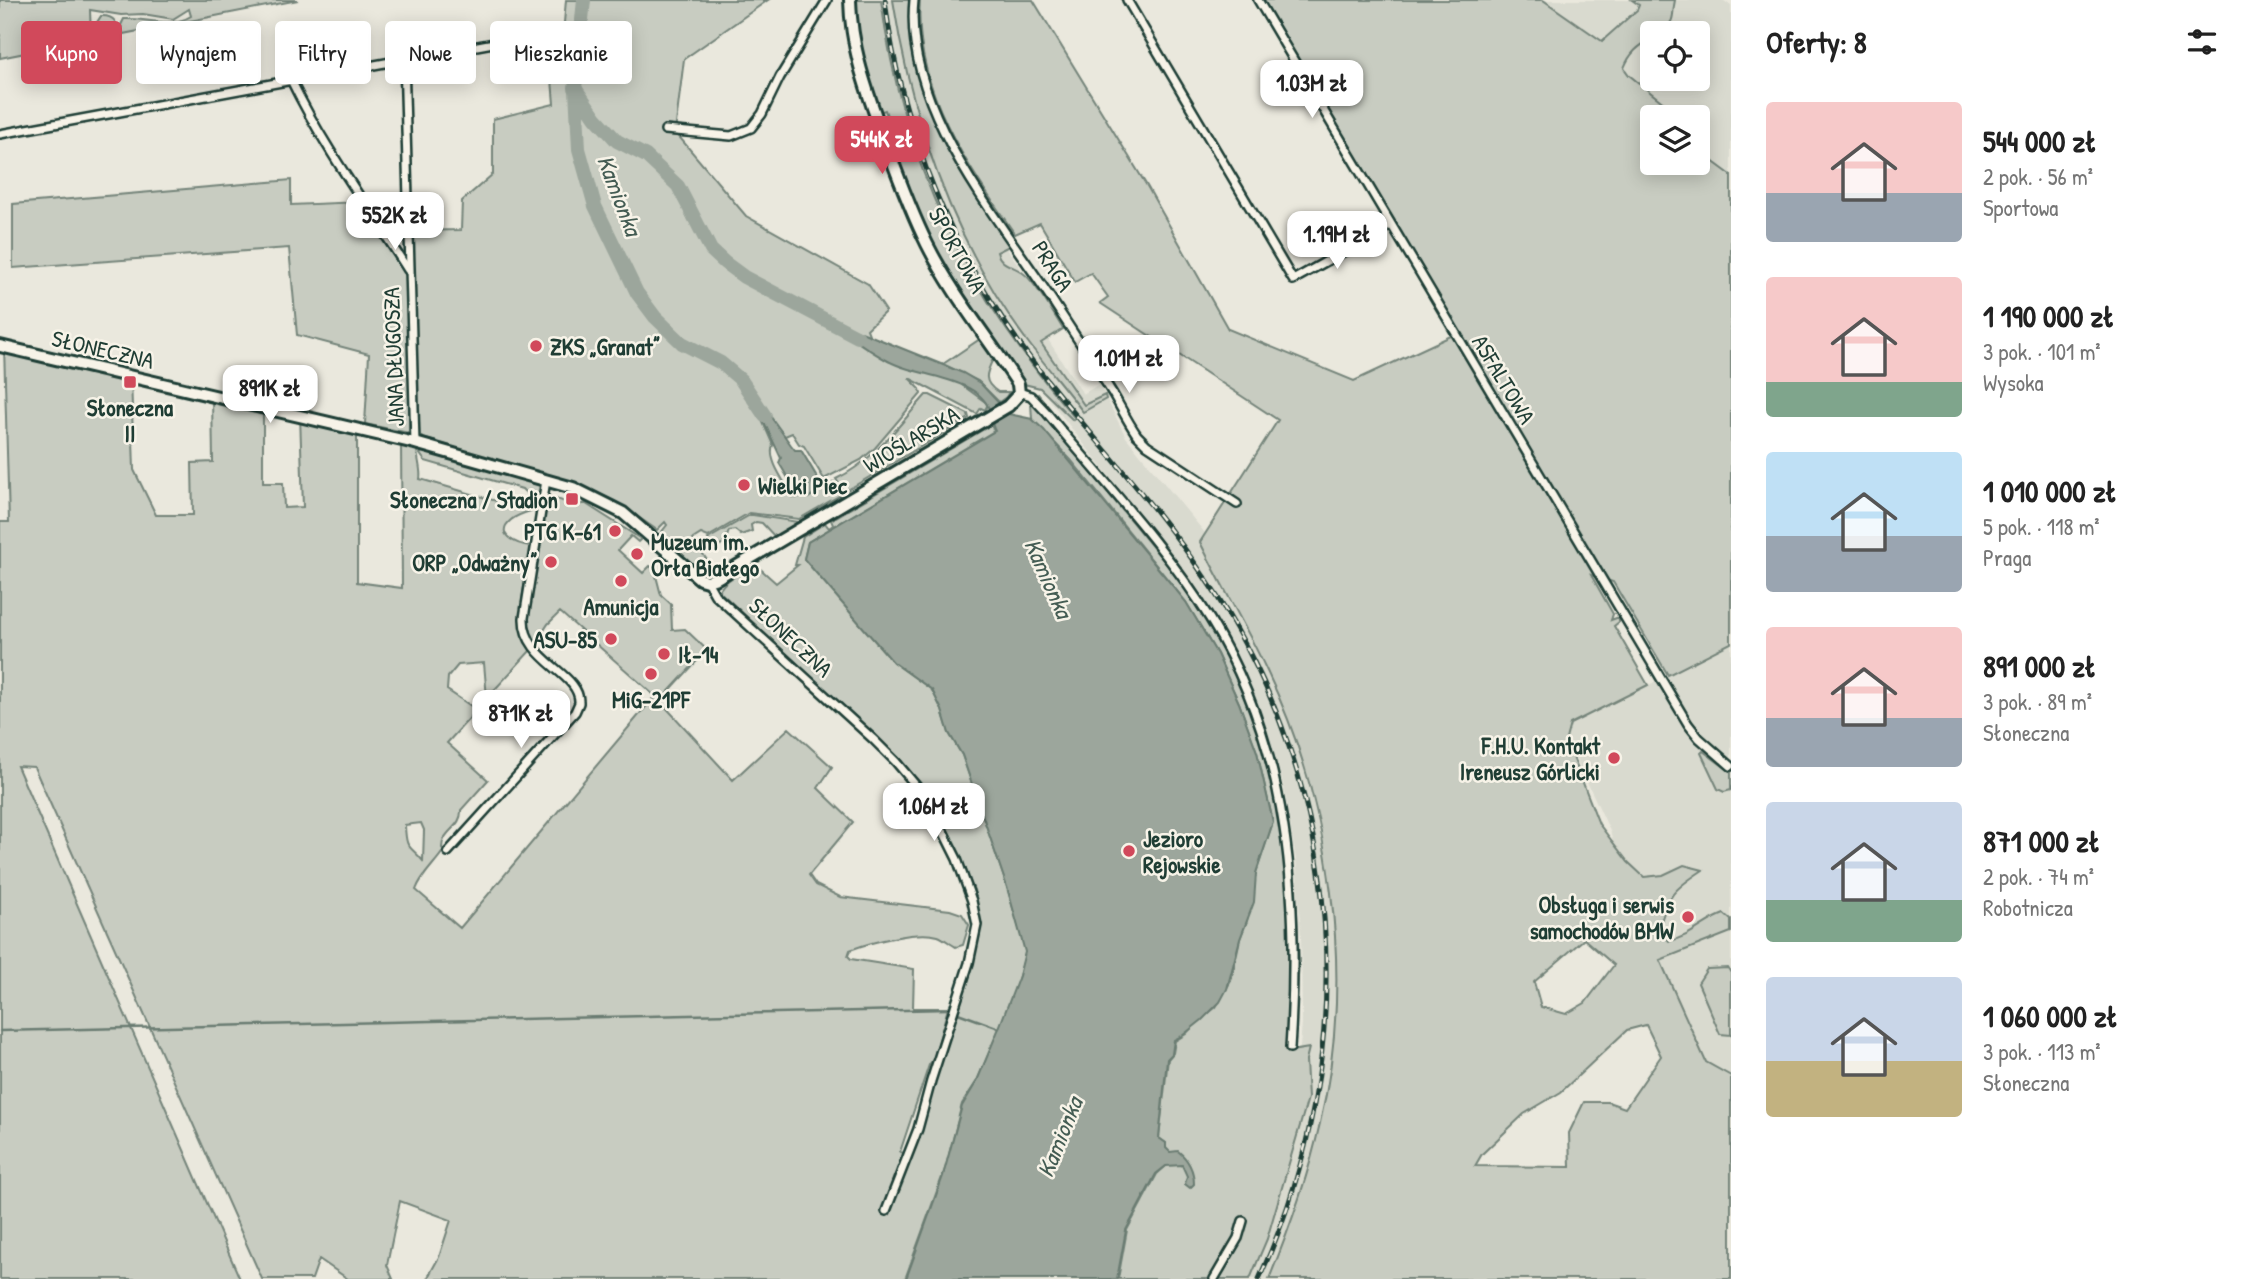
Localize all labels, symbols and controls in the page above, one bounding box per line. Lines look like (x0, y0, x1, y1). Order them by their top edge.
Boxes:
chip: Kupno (21, 21, 122, 84)
chip: Wynajem (136, 21, 261, 84)
chip: Filtry (275, 21, 371, 84)
chip: Nowe (385, 21, 476, 84)
chip: Mieszkanie (490, 21, 632, 84)
map controls (1640, 21, 1710, 175)
button: locate (1640, 21, 1710, 91)
text: Oferty: 8 (1766, 22, 1867, 62)
icon: filters (2183, 23, 2221, 61)
pin: 1.03M zł (1240, 60, 1384, 120)
text: 1.03M zł (1276, 67, 1348, 98)
button: layers (1640, 105, 1710, 175)
pin: 544K zł (817, 116, 947, 176)
text: 544 000 zł (1983, 121, 2097, 161)
text: 544K zł (851, 123, 913, 154)
icon: home (1822, 130, 1906, 214)
water label: Kamionka (590, 150, 651, 242)
text: 2 pok. · 56 m² (1983, 161, 2093, 192)
pin: 552K zł (330, 192, 460, 252)
text: Sportowa (1983, 192, 2058, 223)
text: 552K zł (362, 199, 428, 230)
street label: SPORTOWA (922, 201, 994, 299)
pin: 1.19M zł (1265, 212, 1409, 271)
text: 1.19M zł (1303, 218, 1371, 249)
street label: PRAGA (1025, 234, 1081, 298)
street label: JANA DŁUGOSZA (375, 287, 411, 427)
text: 1 190 000 zł (1983, 296, 2115, 336)
icon: home (1822, 305, 1906, 389)
street label: SŁONECZNA (49, 322, 157, 376)
street label: ASFALTOWA (1465, 329, 1543, 429)
place label: ZKS „Granat” (550, 331, 660, 362)
pin: 1.01M zł (1057, 336, 1201, 395)
text: 3 pok. · 101 m² (1983, 336, 2101, 367)
marker: ZKS „Granat” (528, 338, 544, 354)
text: 1.01M zł (1094, 342, 1164, 373)
pin: 891K zł (205, 366, 335, 425)
text: Wysoka (1983, 367, 2044, 398)
text: 891K zł (239, 372, 301, 403)
marker: Słoneczna II (122, 374, 138, 390)
place label: Słoneczna II (87, 392, 173, 449)
street label: WIOŚLARSKA (857, 398, 965, 480)
place label: Wielki Piec (758, 470, 848, 501)
text: 1 010 000 zł (1983, 471, 2117, 511)
marker: Wielki Piec (736, 477, 752, 493)
icon: home (1822, 480, 1906, 564)
place label: Słoneczna / Stadion (390, 484, 558, 515)
marker: Słoneczna / Stadion (564, 491, 580, 507)
text: 5 pok. · 118 m² (1983, 511, 2100, 542)
place label: PTG K-61 (524, 516, 601, 547)
marker: PTG K-61 (607, 523, 623, 539)
place label: Muzeum im. Orła Białego (651, 526, 760, 584)
water label: Kamionka (1017, 533, 1082, 625)
text: Praga (1983, 542, 2031, 573)
marker: Muzeum im. Orła Białego (629, 546, 645, 562)
place label: ORP „Odważny” (412, 547, 537, 579)
marker: ORP „Odważny” (543, 554, 559, 570)
marker: Amunicja (613, 573, 629, 589)
street label: SŁONECZNA (742, 590, 840, 684)
place label: Amunicja (584, 591, 658, 622)
place label: ASU-85 (534, 624, 597, 655)
marker: ASU-85 (603, 631, 619, 647)
place label: Ił-14 (678, 639, 719, 670)
marker: Ił-14 (656, 646, 672, 662)
text: 891 000 zł (1983, 646, 2096, 686)
icon: home (1822, 655, 1906, 739)
marker: MiG-21PF (643, 666, 659, 682)
place label: MiG-21PF (612, 684, 691, 715)
text: 3 pok. · 89 m² (1983, 686, 2092, 717)
pin: 871K zł (456, 690, 586, 750)
text: 871K zł (488, 697, 554, 728)
text: Słoneczna (1983, 717, 2069, 748)
place label: F.H.U. Kontakt Ireneusz Górlicki (1460, 730, 1601, 787)
marker: F.H.U. Kontakt Ireneusz Górlicki (1606, 750, 1622, 766)
pin: 1.06M zł (862, 784, 1006, 843)
text: 1.06M zł (899, 790, 969, 821)
text: 871 000 zł (1983, 821, 2100, 861)
place label: Jezioro Rejowskie (1143, 823, 1221, 880)
icon: home (1822, 830, 1906, 914)
marker: Jezioro Rejowskie (1121, 843, 1137, 859)
text: 2 pok. · 74 m² (1983, 861, 2094, 892)
place label: Obsługa i serwis samochodów BMW (1530, 889, 1675, 946)
text: Robotnicza (1983, 892, 2073, 923)
marker: Obsługa i serwis samochodów BMW (1680, 909, 1696, 925)
text: 1 060 000 zł (1983, 996, 2118, 1036)
icon: home (1822, 1005, 1906, 1089)
text: 3 pok. · 113 m² (1983, 1036, 2101, 1067)
text: Słoneczna (1983, 1067, 2069, 1098)
water label: Kamionka (1029, 1090, 1090, 1182)

